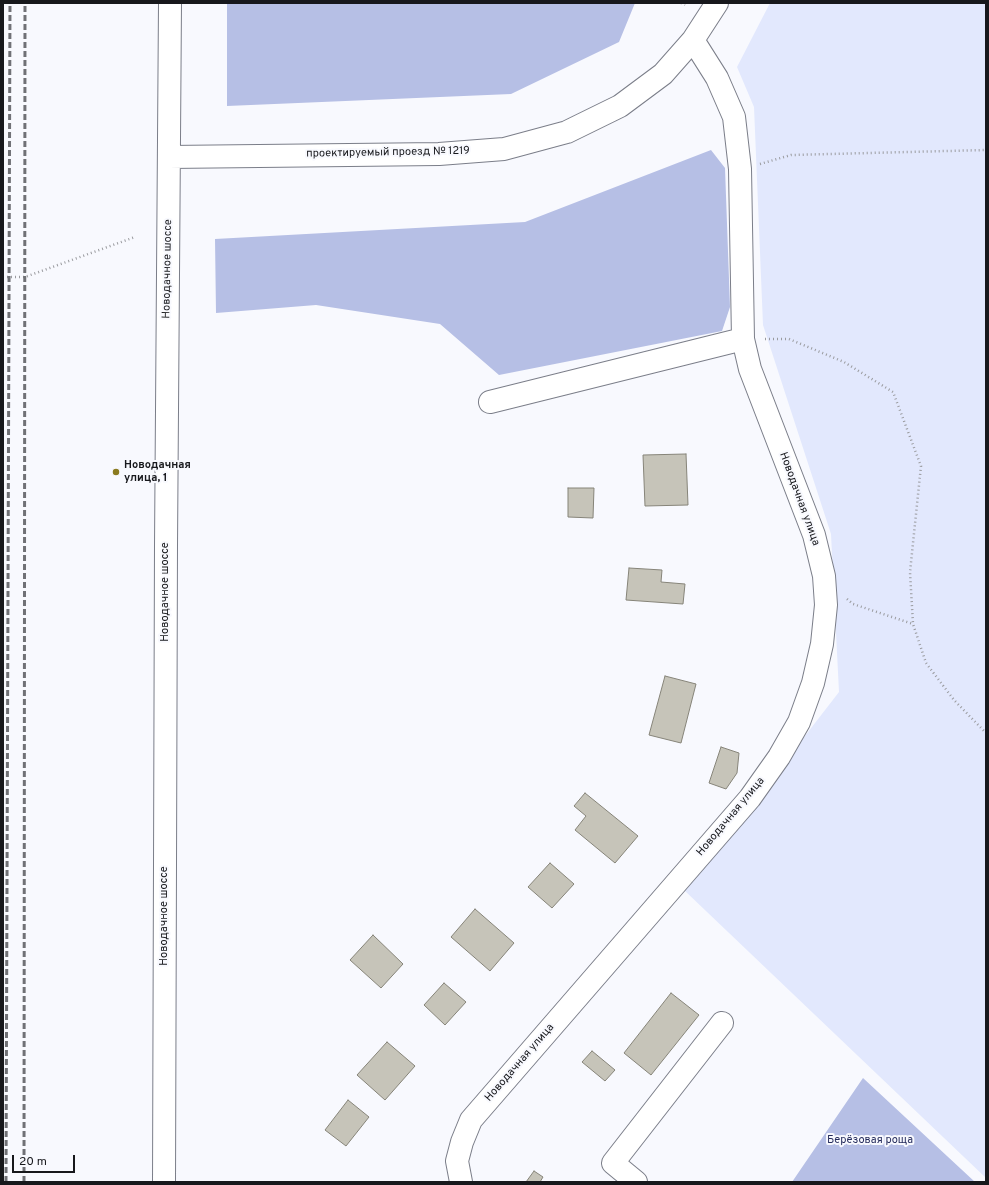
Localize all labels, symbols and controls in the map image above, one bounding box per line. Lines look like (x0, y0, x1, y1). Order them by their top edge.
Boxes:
street label: проектируемый проезд № 1219 (306, 145, 470, 161)
street label: Новодачное шоссе (161, 219, 175, 319)
street label: Новодачная улица (776, 450, 822, 548)
place label: Новодачная улица, 1 (124, 459, 191, 485)
marker: Новодачная улица, 1 (111, 467, 121, 477)
street label: Новодачное шоссе (159, 542, 173, 642)
street label: Новодачная улица (694, 775, 768, 859)
street label: Новодачное шоссе (158, 866, 172, 966)
street label: Новодачная улица (483, 1021, 557, 1105)
park label: Берёзовая роща (827, 1134, 913, 1148)
scale bar (14, 1147, 77, 1173)
text: 20 m (19, 1154, 47, 1170)

